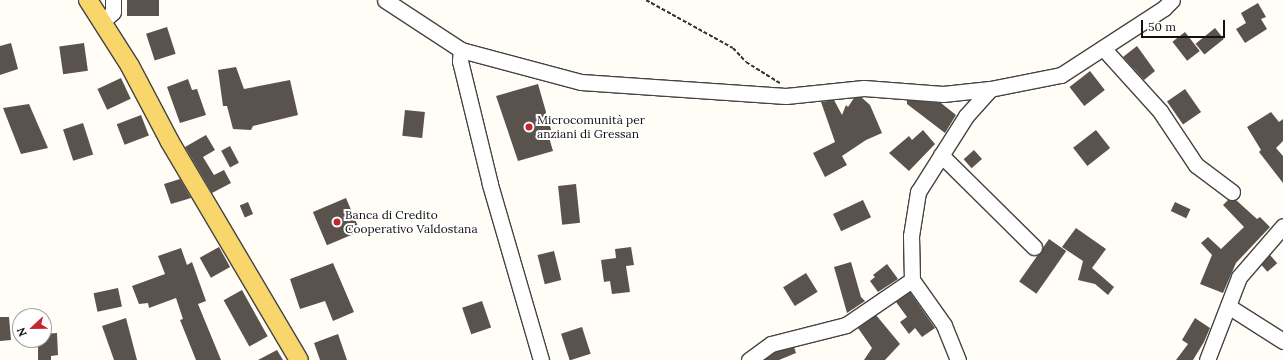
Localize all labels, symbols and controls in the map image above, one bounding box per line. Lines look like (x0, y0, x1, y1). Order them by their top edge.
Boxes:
scale bar (1143, 12, 1227, 38)
text: 50 m (1148, 19, 1176, 34)
place label: Microcomunità per anziani di Gressan (537, 113, 645, 141)
marker: Microcomunità per anziani di Gressan (524, 122, 534, 132)
place label: Banca di Credito Cooperativo Valdostana (345, 208, 478, 236)
marker: Banca di Credito Cooperativo Valdostana (332, 217, 342, 227)
north arrow (12, 308, 52, 348)
text: N (14, 326, 30, 339)

